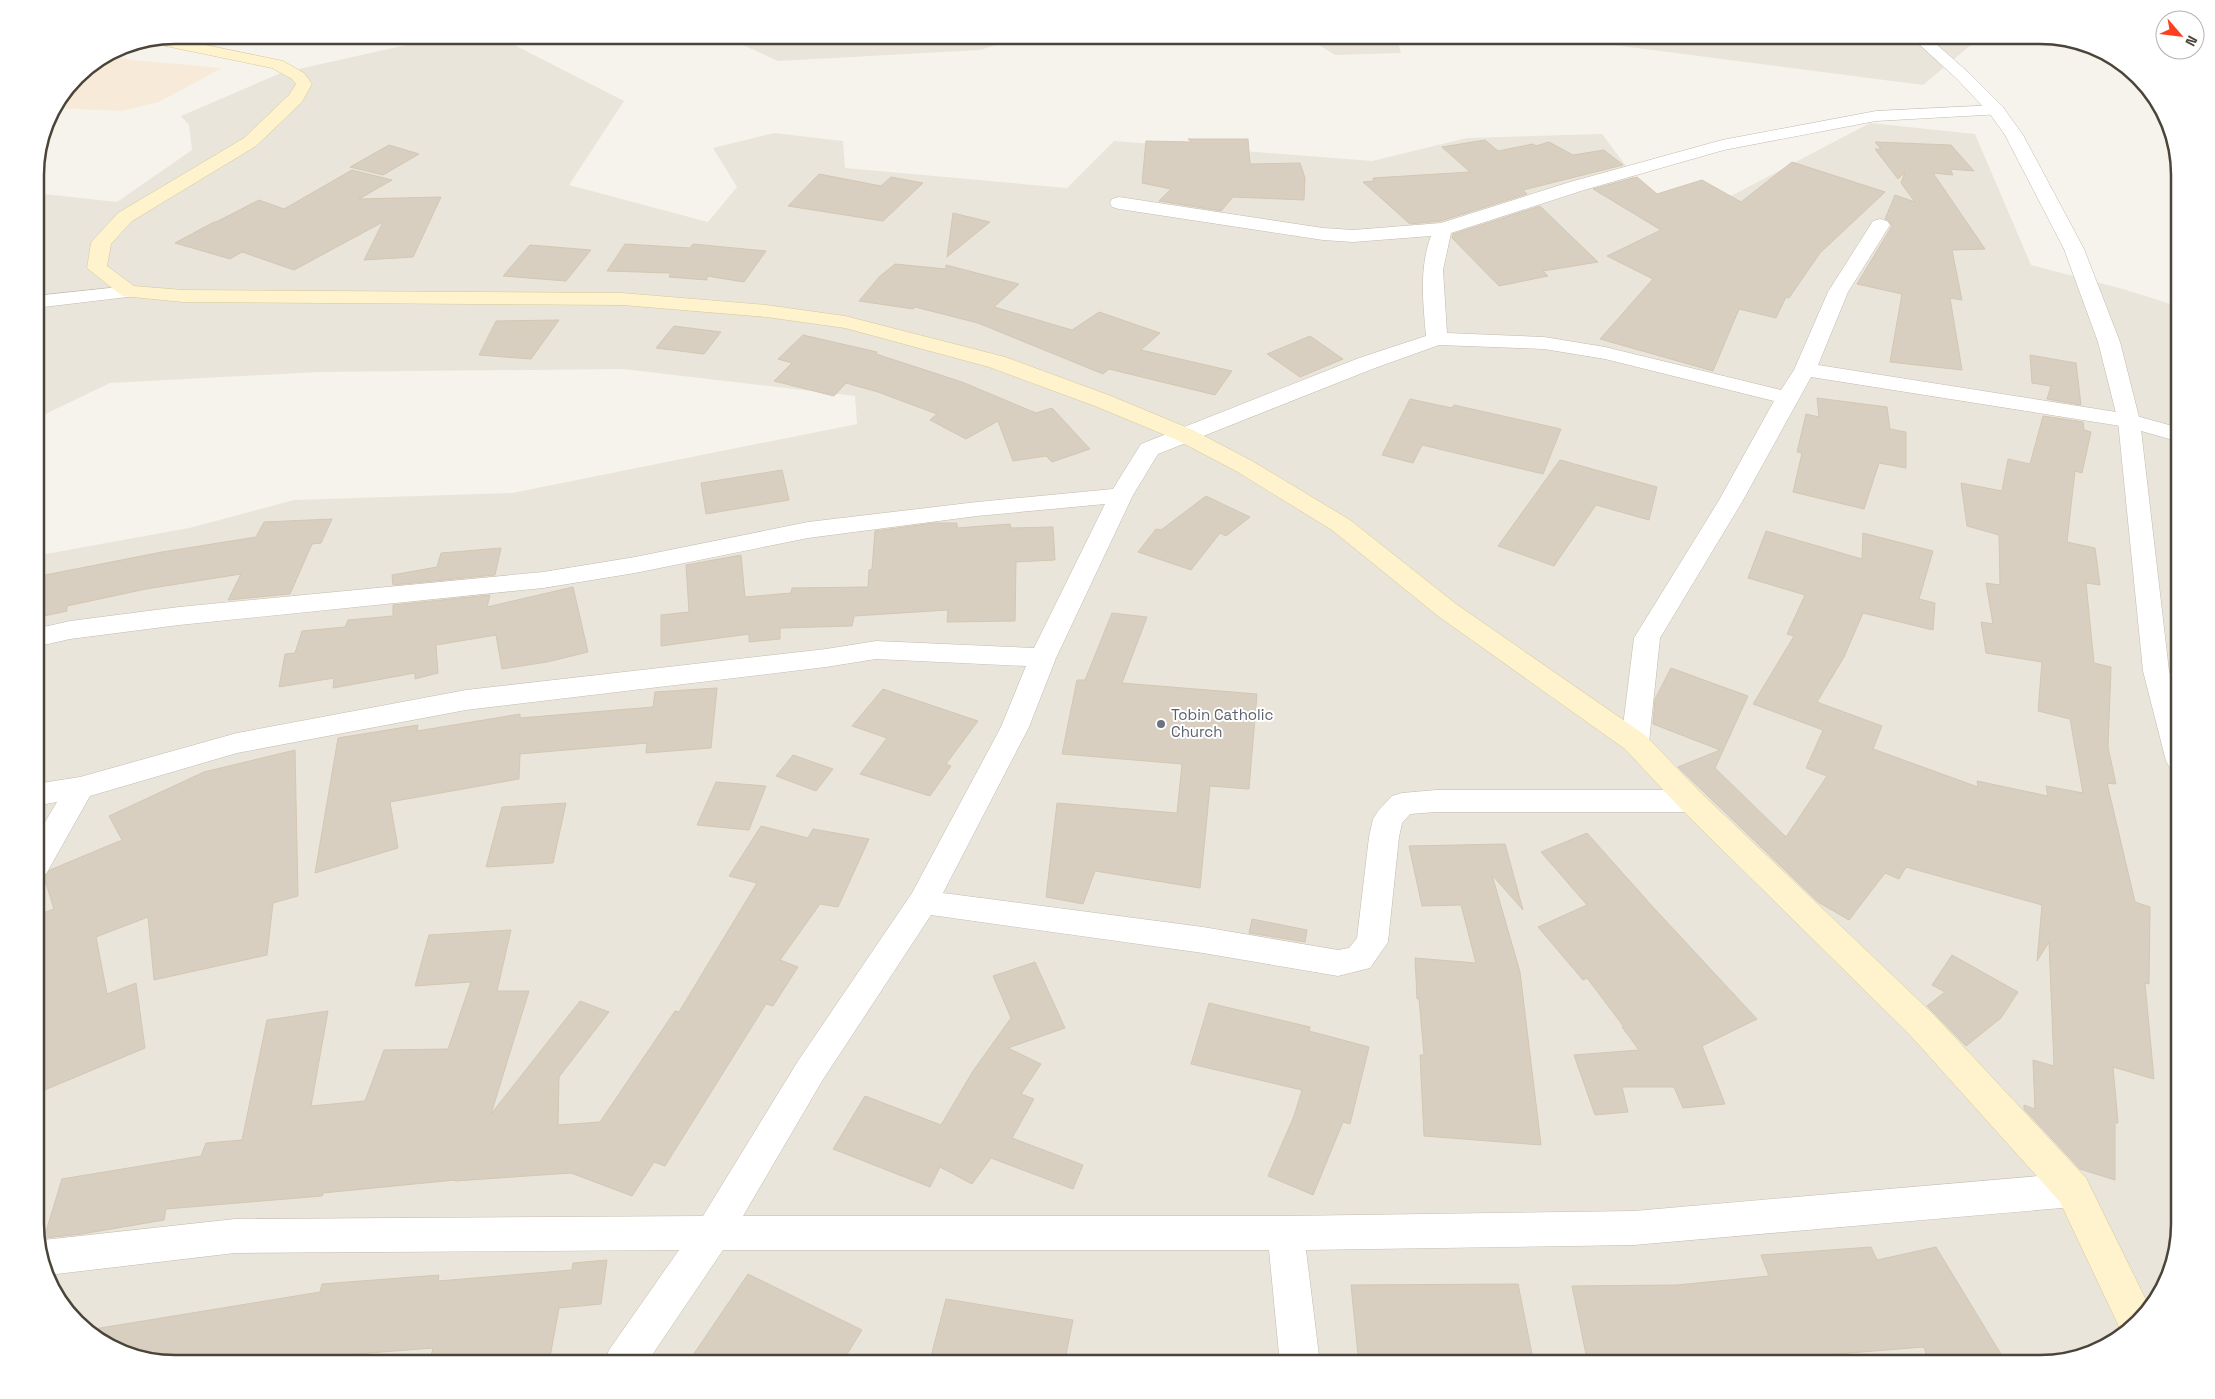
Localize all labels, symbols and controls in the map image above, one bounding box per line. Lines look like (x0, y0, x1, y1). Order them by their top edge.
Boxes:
north arrow (2155, 10, 2205, 60)
text: N (2181, 33, 2202, 49)
place label: Tobin Catholic Church (1171, 705, 1273, 741)
marker: Tobin Catholic Church (1155, 718, 1167, 730)

